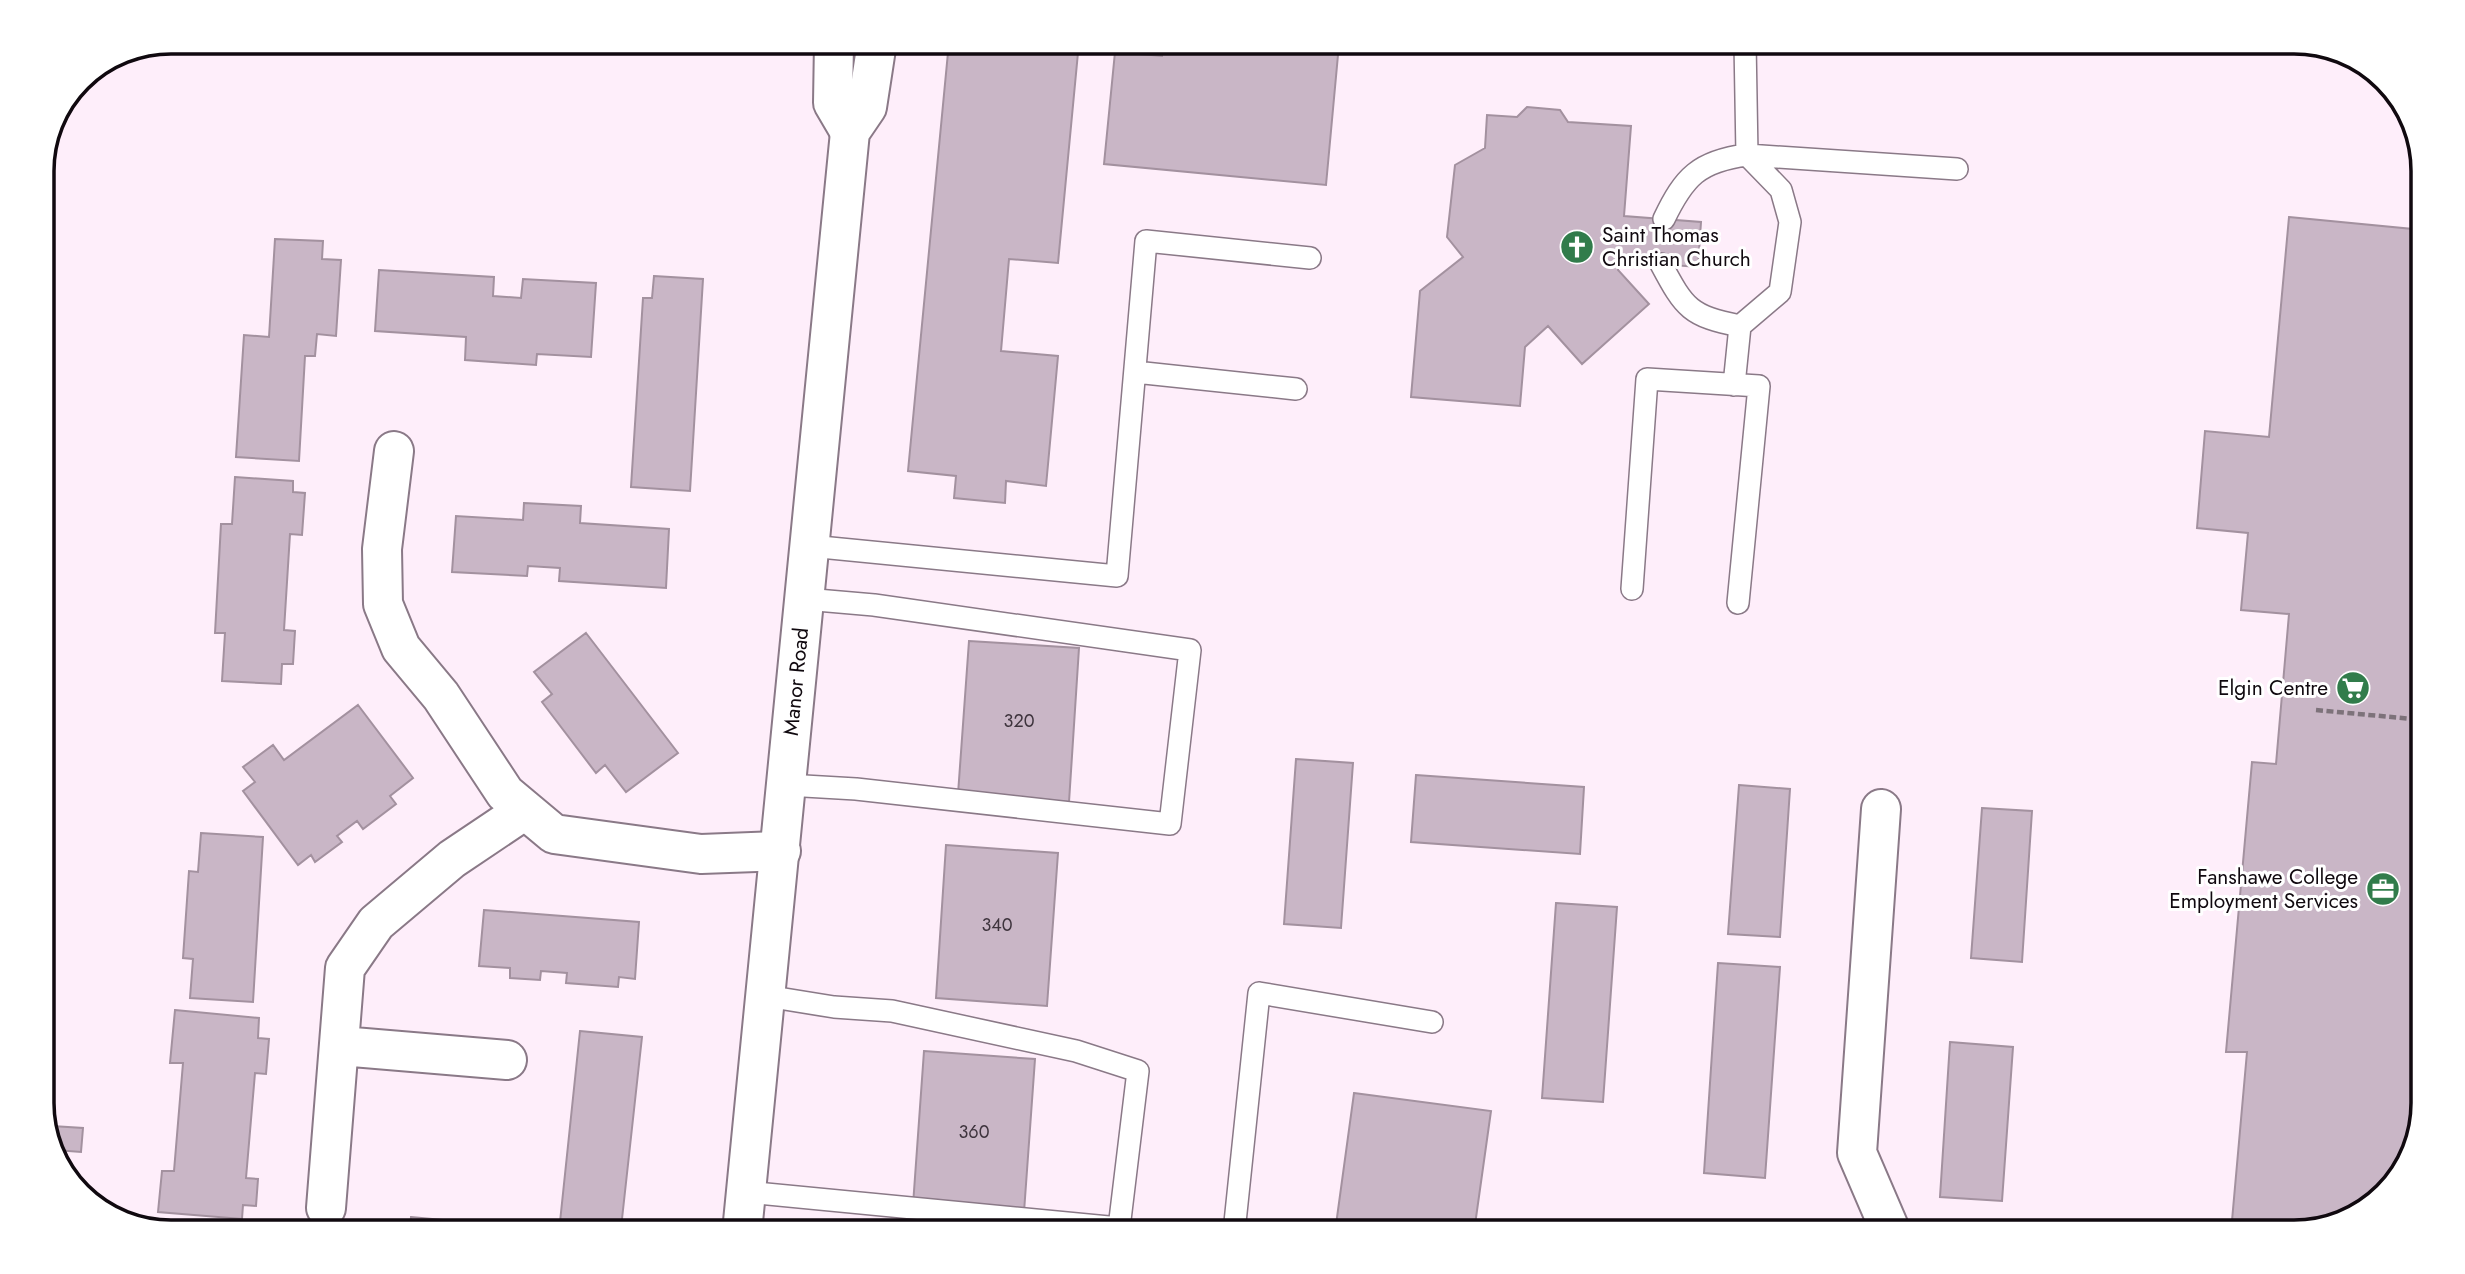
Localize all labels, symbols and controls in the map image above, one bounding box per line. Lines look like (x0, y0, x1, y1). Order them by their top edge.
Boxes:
place label: Saint Thomas Christian Church (1602, 220, 1751, 274)
church icon: Saint Thomas Christian Church (1558, 228, 1596, 266)
street label: Manor Road (776, 626, 816, 737)
supermarket icon: Elgin Centre (2334, 669, 2372, 707)
place label: Elgin Centre (2218, 673, 2328, 703)
house number: 320 (1004, 708, 1035, 734)
place label: Fanshawe College Employment Services (2169, 862, 2358, 916)
office icon: Fanshawe College Employment Services (2364, 870, 2402, 908)
house number: 340 (981, 912, 1013, 938)
house number: 360 (959, 1119, 990, 1145)

